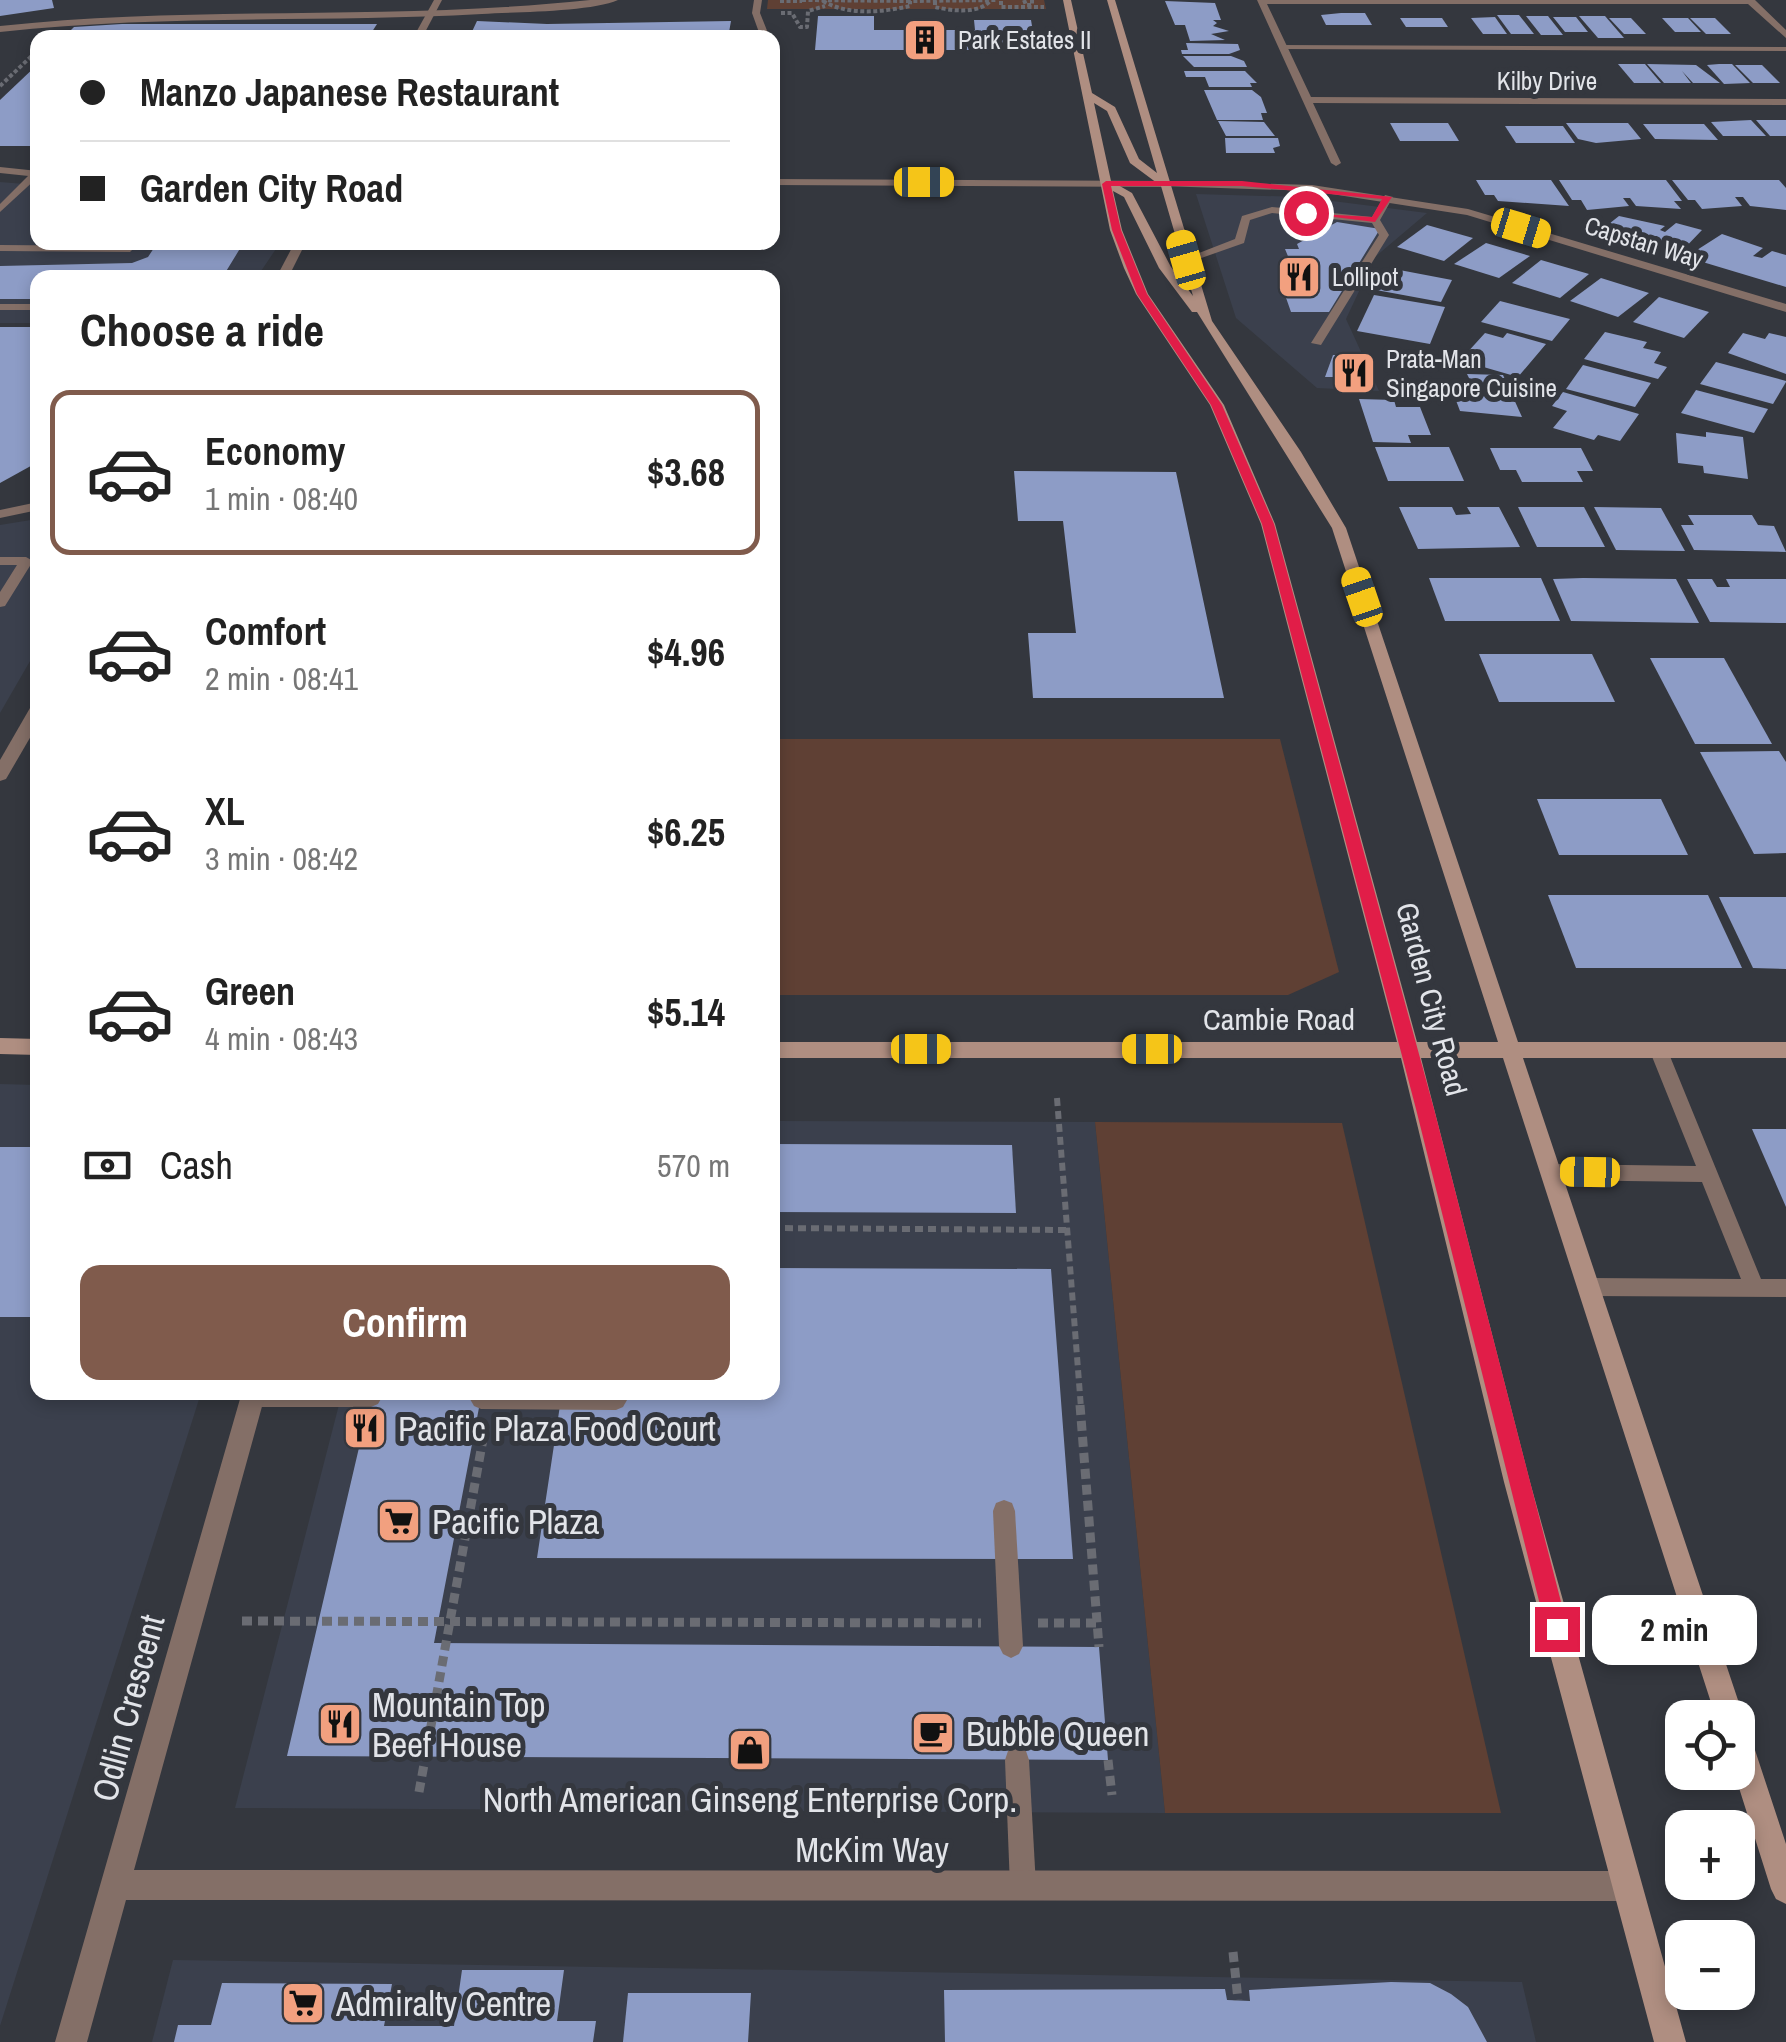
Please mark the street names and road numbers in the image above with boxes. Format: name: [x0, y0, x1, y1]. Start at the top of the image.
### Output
street label: Kilby Drive: [1497, 64, 1597, 98]
street label: Capstan Way: [1581, 208, 1708, 276]
street label: Garden City Road: [1387, 898, 1477, 1100]
street label: Cambie Road: [1203, 999, 1355, 1039]
street label: Odlin Crescent: [81, 1609, 175, 1807]
street label: McKim Way: [795, 1826, 949, 1873]

